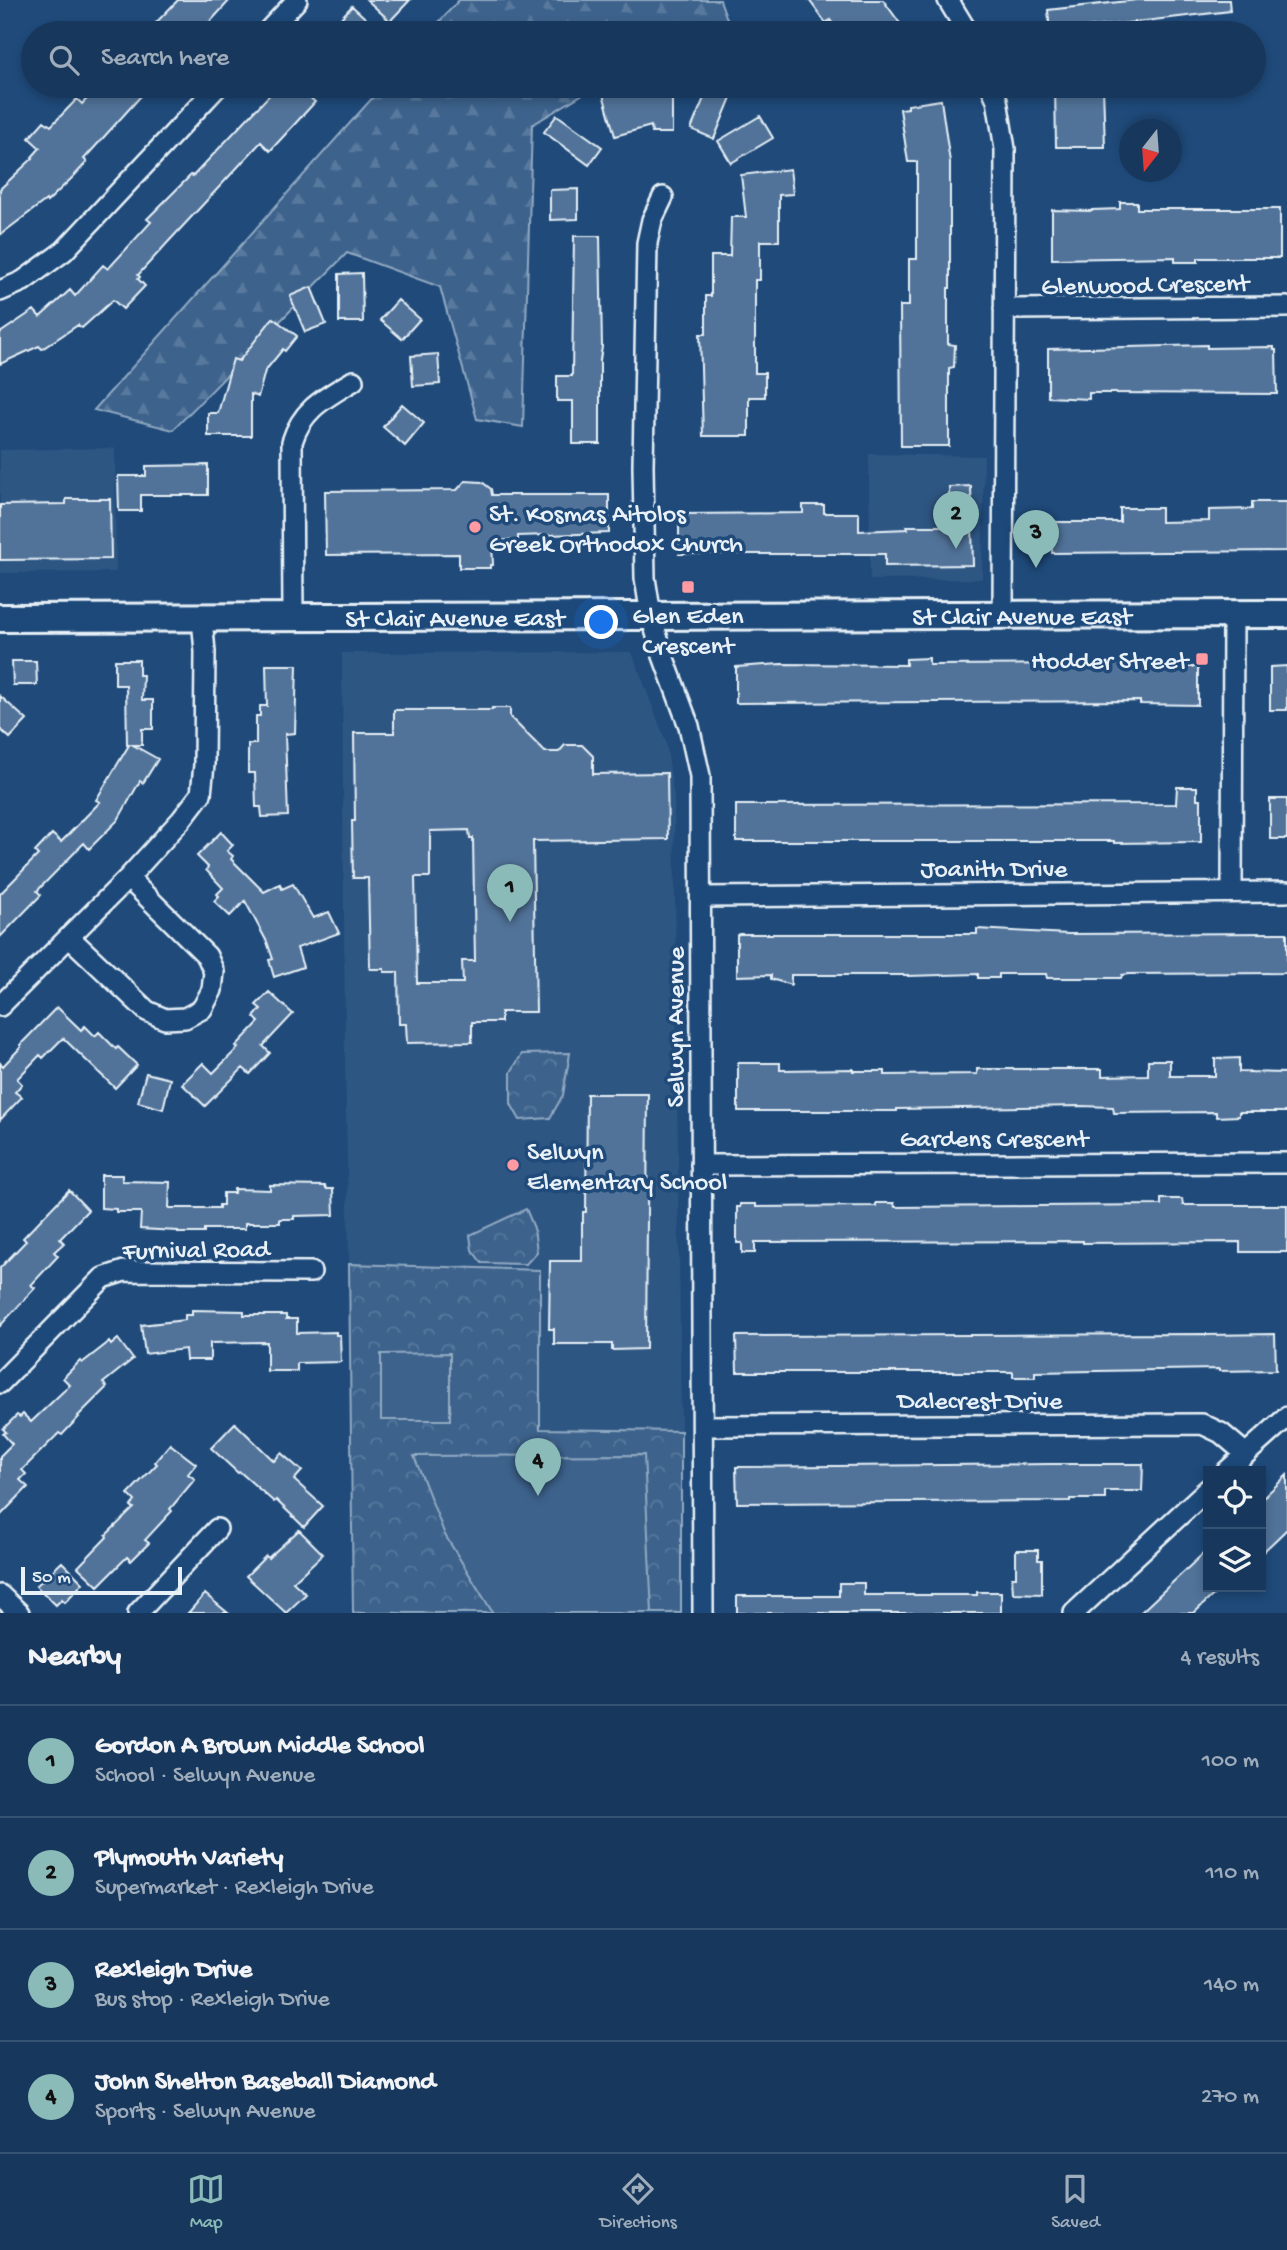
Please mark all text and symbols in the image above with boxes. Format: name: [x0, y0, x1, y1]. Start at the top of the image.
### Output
search box: [21, 21, 1266, 98]
icon: search: [45, 41, 83, 79]
text: Search here: [101, 44, 229, 75]
north arrow: [1119, 119, 1182, 182]
street label: Glenwood Crescent: [1041, 270, 1252, 305]
pin: 2: [933, 491, 979, 549]
place label: St. Kosmas Aitolos Greek Orthodox Church: [489, 501, 743, 562]
pin: 3: [1013, 510, 1059, 568]
marker: St. Kosmas Aitolos Greek Orthodox Church: [467, 519, 483, 535]
marker: Glen Eden Crescent: [680, 579, 696, 595]
place label: Glen Eden Crescent: [632, 603, 744, 664]
street label: St Clair Avenue East: [912, 603, 1134, 635]
street label: St Clair Avenue East: [345, 605, 567, 637]
your location: [584, 605, 618, 639]
place label: Hodder Street: [1031, 648, 1190, 679]
marker: Hodder Street: [1194, 651, 1210, 667]
street label: Joanith Drive: [920, 856, 1068, 887]
pin: 1: [487, 864, 533, 922]
street label: Selwyn Avenue: [663, 946, 694, 1107]
street label: Gardens Crescent: [900, 1126, 1091, 1157]
place label: Selwyn Elementary School: [527, 1139, 727, 1200]
marker: Selwyn Elementary School: [505, 1157, 521, 1173]
street label: Furnival Road: [121, 1236, 272, 1269]
street label: Dalecrest Drive: [895, 1388, 1063, 1419]
pin: 4: [515, 1438, 561, 1496]
map controls: [1203, 1466, 1266, 1592]
button: locate: [1203, 1466, 1266, 1529]
button: layers: [1203, 1529, 1266, 1592]
scale bar: [21, 1564, 182, 1596]
text: 50 m: [32, 1567, 71, 1590]
text: Nearby: [28, 1641, 121, 1676]
text: 4 results: [1180, 1645, 1259, 1672]
text: Gordon A Brown Middle School: [95, 1732, 425, 1763]
text: 1: [46, 1748, 56, 1775]
text: 100 m: [1202, 1748, 1259, 1775]
text: School · Selwyn Avenue: [95, 1763, 315, 1790]
text: Plymouth Variety: [95, 1844, 283, 1875]
text: 2: [45, 1860, 57, 1887]
text: 110 m: [1206, 1860, 1259, 1887]
text: Supermarket · Rexleigh Drive: [95, 1875, 374, 1902]
text: Rexleigh Drive: [95, 1956, 252, 1987]
text: 3: [45, 1972, 57, 1999]
text: 140 m: [1204, 1972, 1259, 1999]
text: Bus stop · Rexleigh Drive: [95, 1987, 330, 2014]
text: John Shelton Baseball Diamond: [95, 2068, 436, 2099]
text: 4: [46, 2084, 56, 2111]
text: 270 m: [1201, 2084, 1259, 2111]
text: Sports · Selwyn Avenue: [95, 2099, 315, 2126]
tab: Map: [187, 2170, 225, 2235]
tab: Directions: [600, 2170, 677, 2235]
tab: Saved: [1051, 2170, 1100, 2235]

